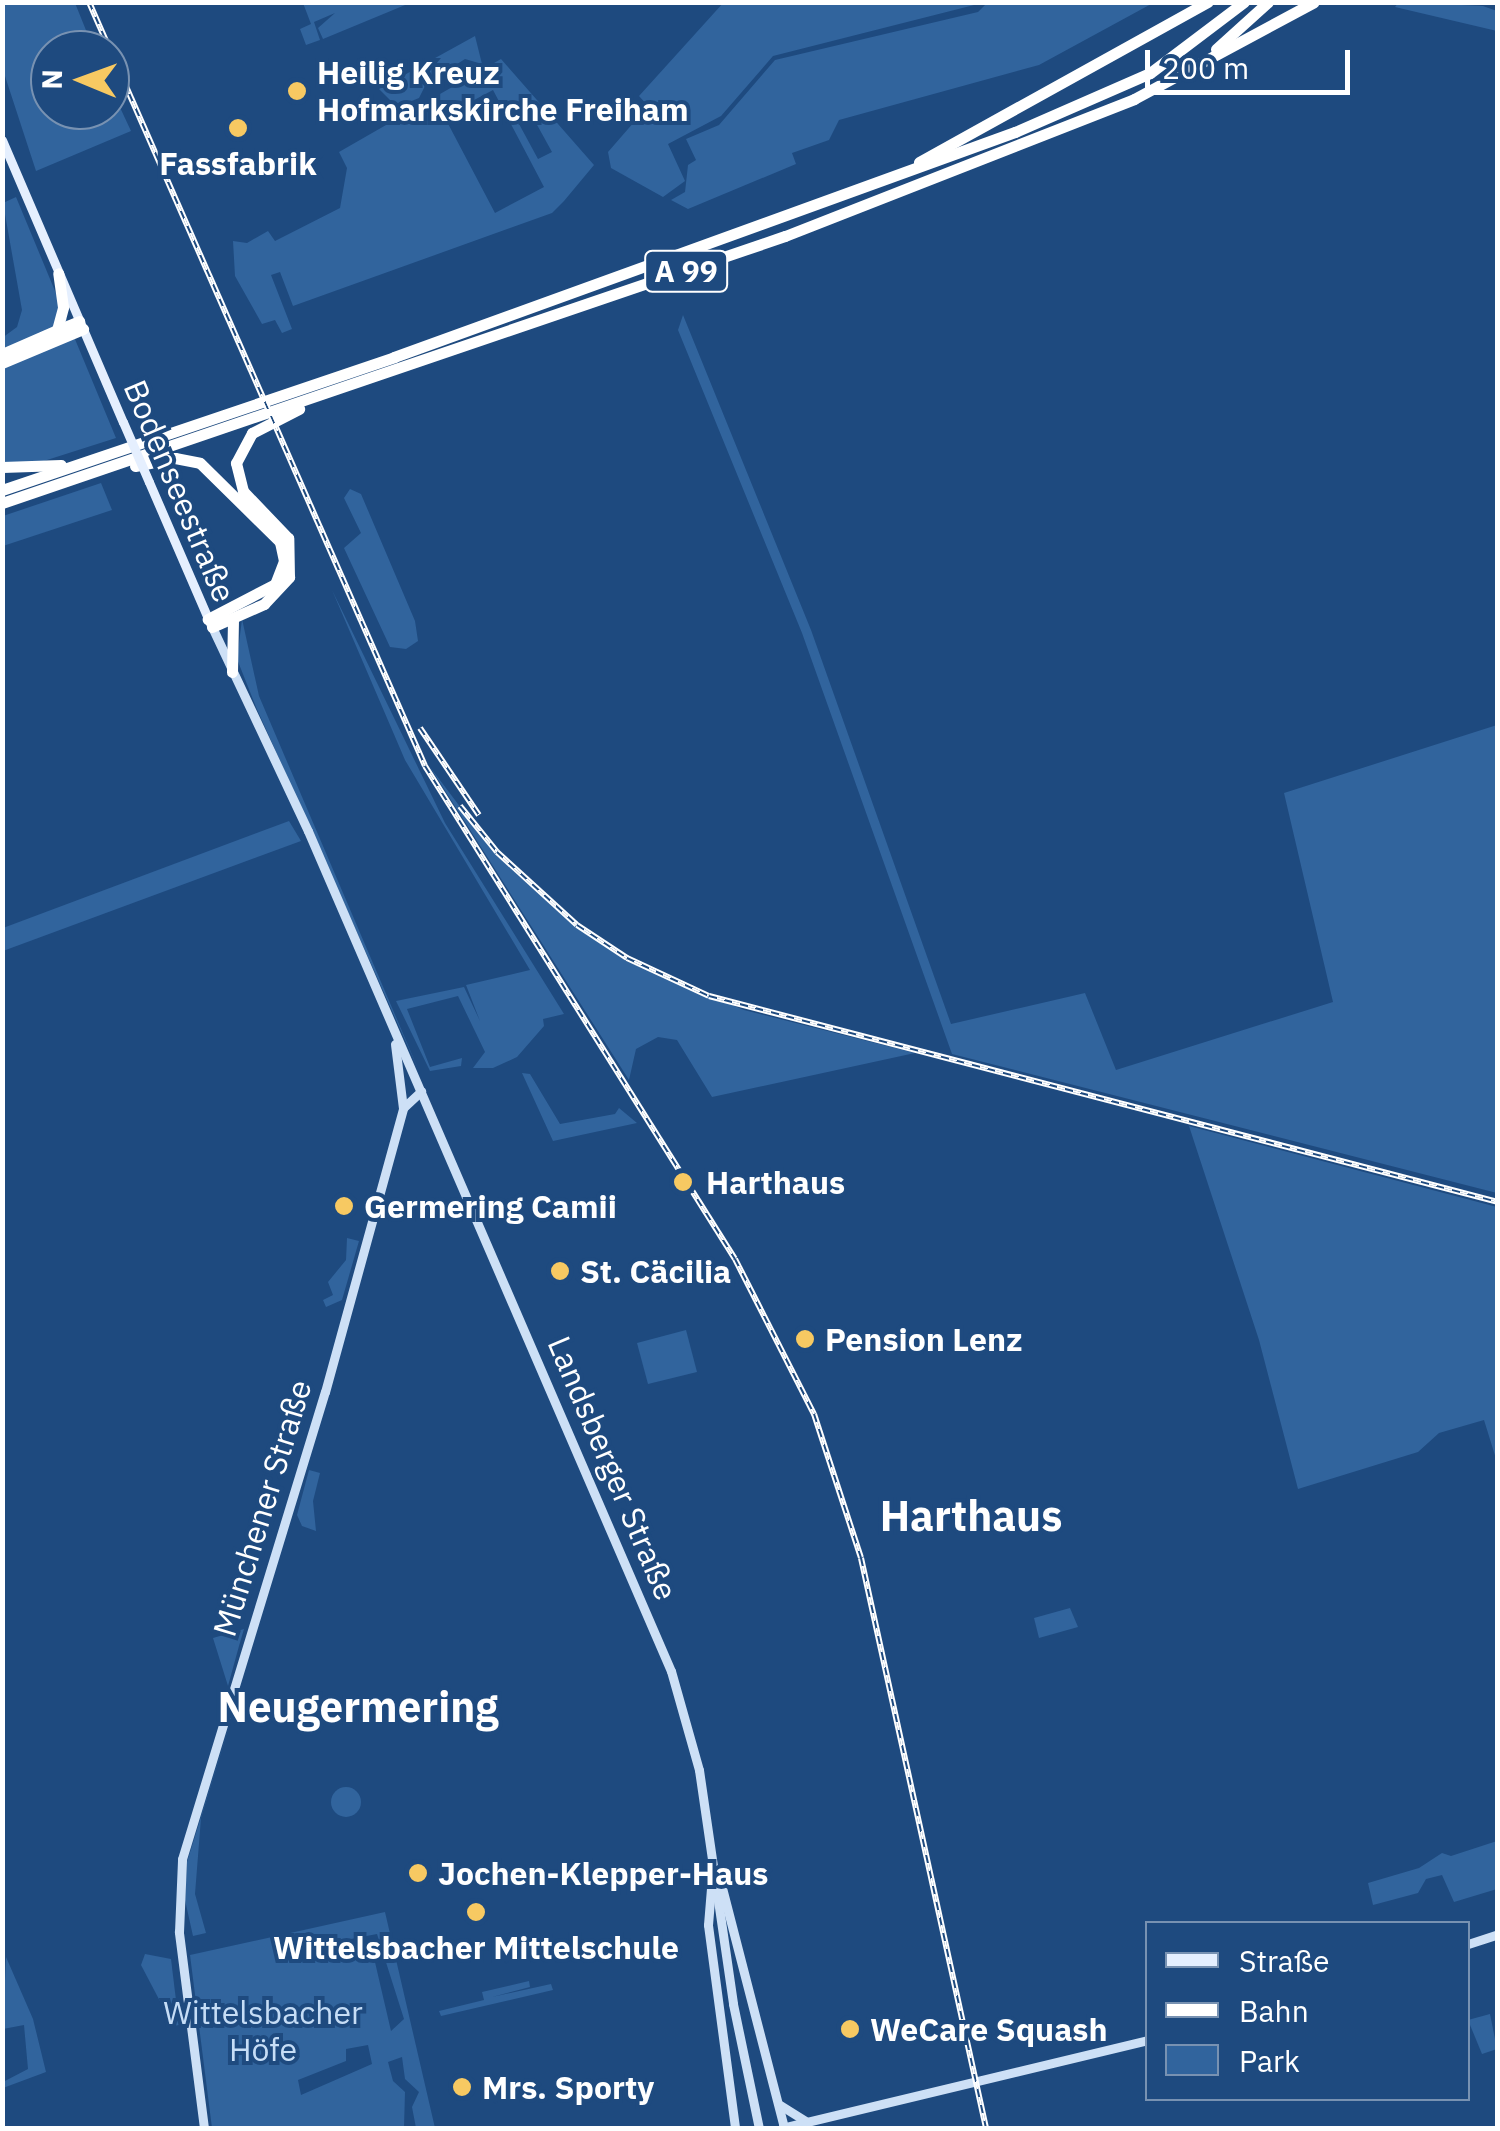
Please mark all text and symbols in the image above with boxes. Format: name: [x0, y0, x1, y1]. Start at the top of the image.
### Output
north arrow: [30, 30, 130, 130]
scale bar: [1150, 30, 1355, 92]
text: 200 m: [1162, 48, 1249, 87]
place label: Heilig Kreuz Hofmarkskirche Freiham: [317, 54, 689, 129]
text: N: [33, 69, 70, 90]
marker: Heilig Kreuz Hofmarkskirche Freiham: [286, 80, 308, 102]
marker: Fassfabrik: [227, 117, 249, 139]
place label: Fassfabrik: [159, 144, 317, 182]
road number: A 99: [644, 246, 728, 296]
street label: Bodenseestraße: [116, 374, 244, 608]
place label: Harthaus: [706, 1163, 845, 1201]
marker: Harthaus: [670, 1169, 696, 1195]
place label: Germering Camii: [364, 1187, 617, 1225]
marker: Germering Camii: [333, 1195, 355, 1217]
place label: St. Cäcilia: [580, 1252, 731, 1290]
marker: St. Cäcilia: [549, 1260, 571, 1282]
place label: Pension Lenz: [825, 1320, 1023, 1358]
marker: Pension Lenz: [794, 1328, 816, 1350]
street label: Landsberger Straße: [540, 1330, 686, 1606]
street label: Münchener Straße: [205, 1375, 319, 1641]
district label: Harthaus: [880, 1491, 1062, 1541]
district label: Neugermering: [218, 1682, 498, 1732]
place label: Jochen-Klepper-Haus: [438, 1854, 768, 1892]
marker: Jochen-Klepper-Haus: [407, 1862, 429, 1884]
marker: Wittelsbacher Mittelschule: [465, 1901, 487, 1923]
legend: [1145, 1921, 1470, 2101]
place label: Wittelsbacher Mittelschule: [273, 1928, 679, 1966]
text: Straße: [1239, 1941, 1330, 1980]
text: Bahn: [1239, 1991, 1309, 2030]
park label: Wittelsbacher Höfe: [163, 1994, 363, 2069]
place label: WeCare Squash: [870, 2010, 1108, 2048]
marker: WeCare Squash: [839, 2018, 861, 2040]
text: Park: [1239, 2041, 1300, 2080]
place label: Mrs. Sporty: [482, 2068, 654, 2106]
marker: Mrs. Sporty: [451, 2076, 473, 2098]

